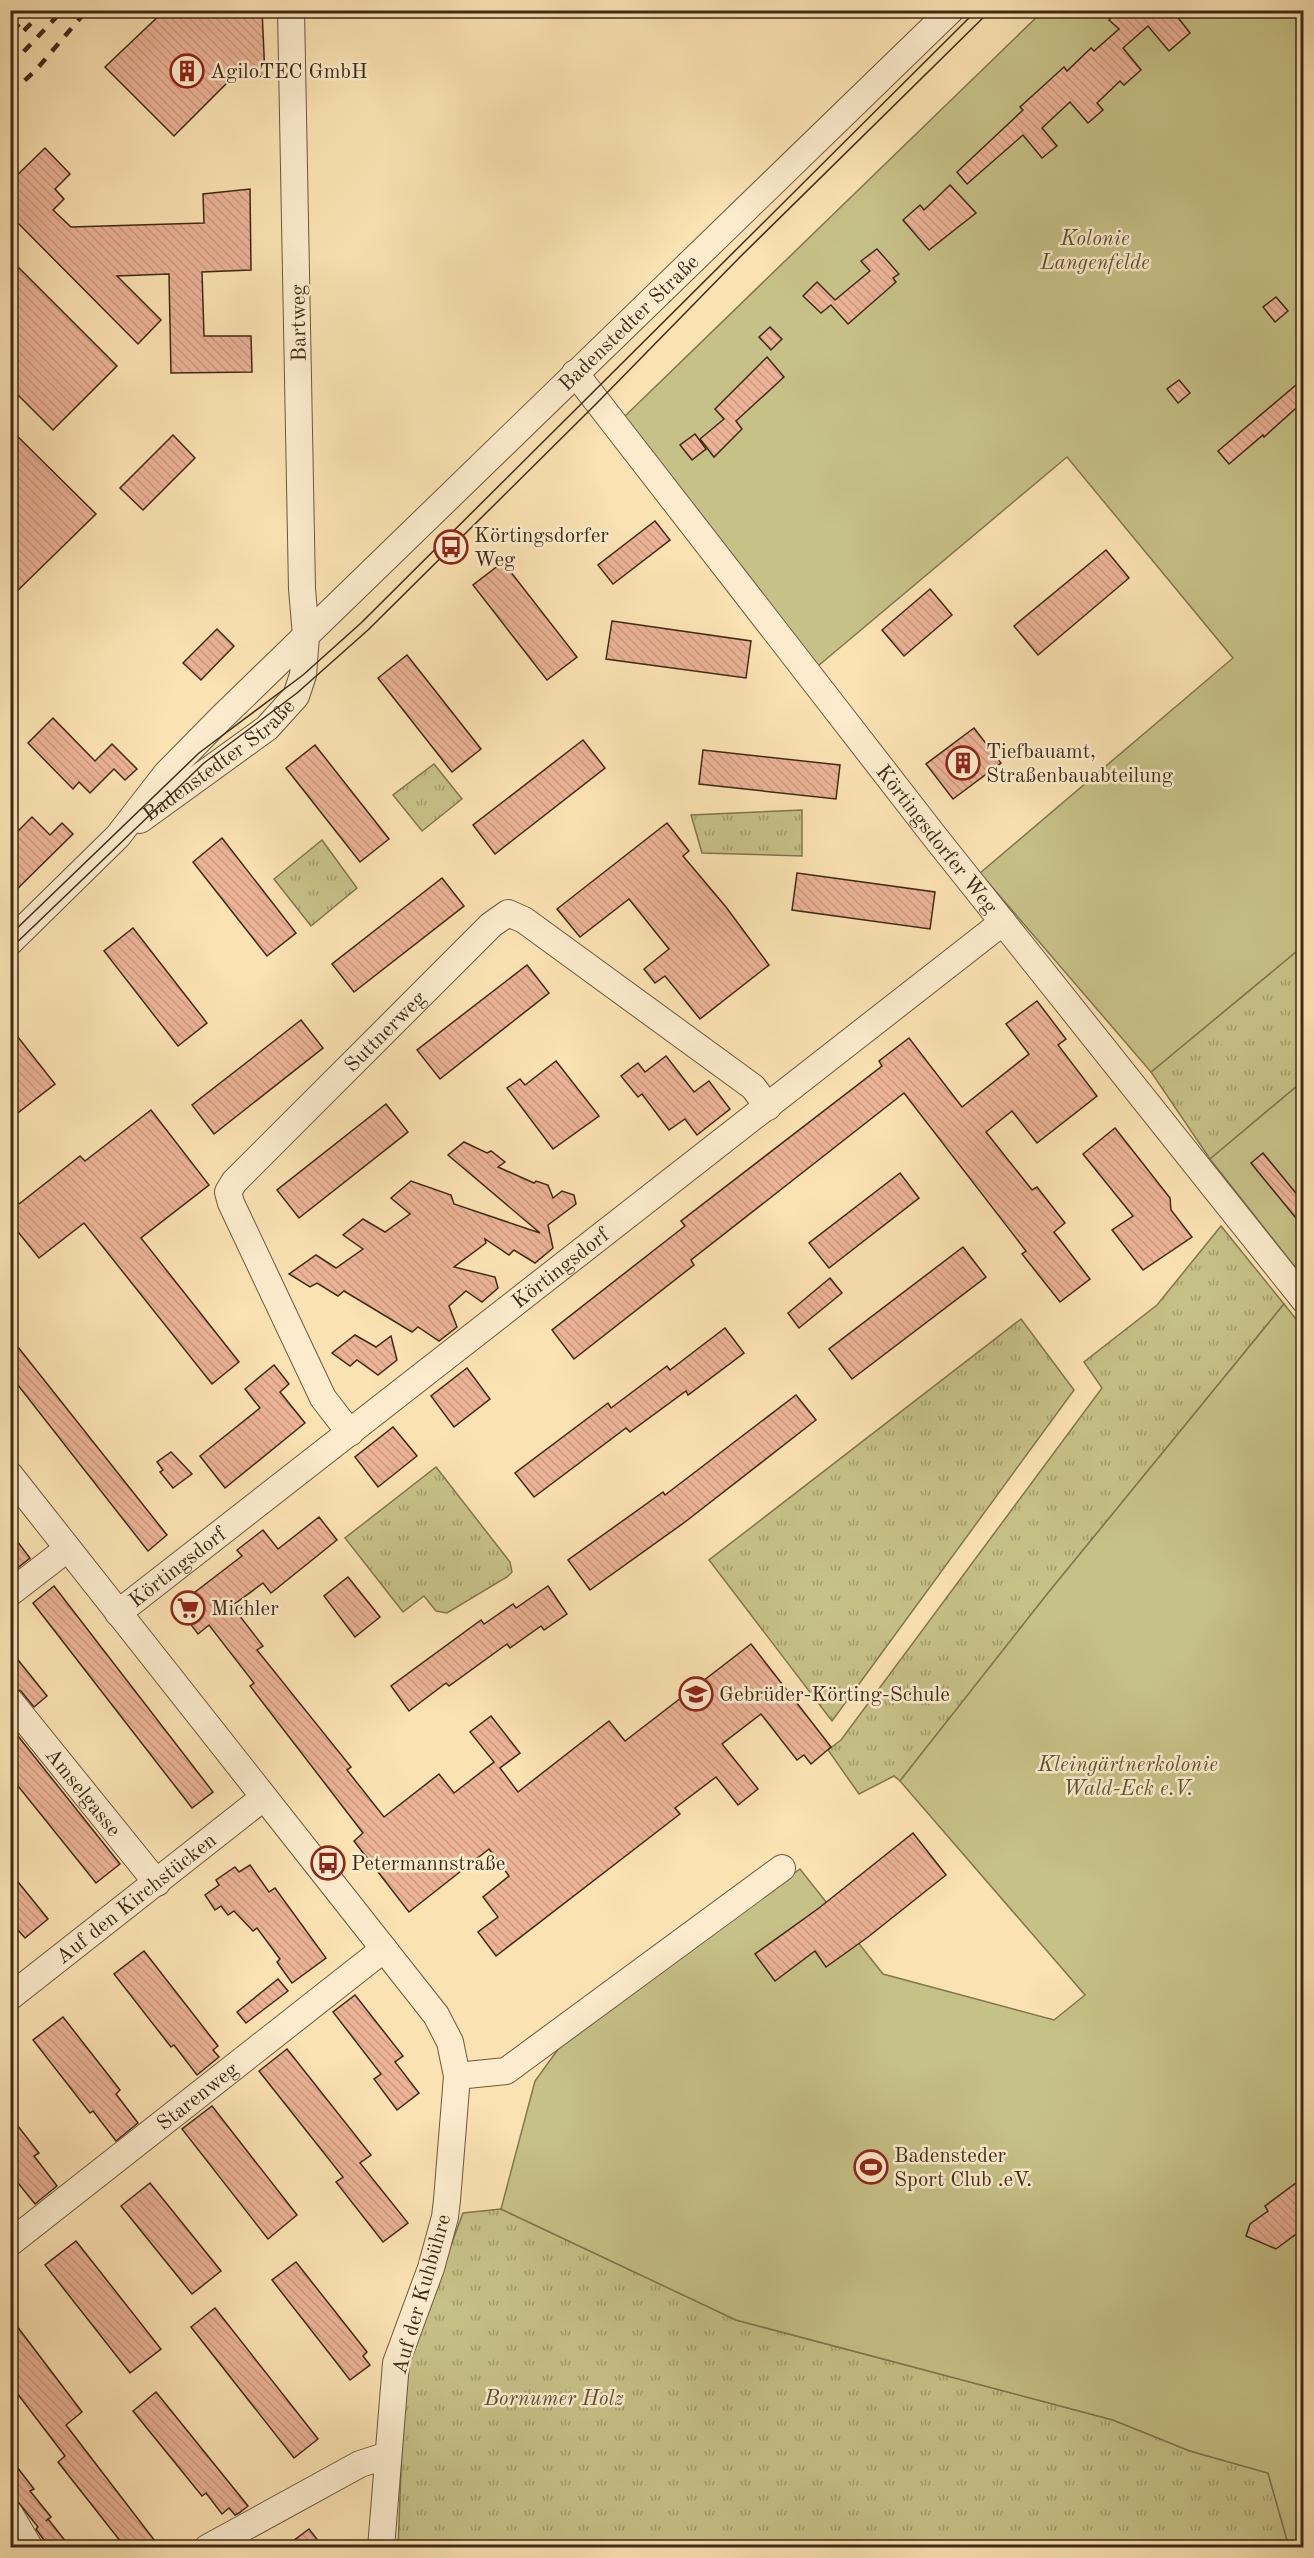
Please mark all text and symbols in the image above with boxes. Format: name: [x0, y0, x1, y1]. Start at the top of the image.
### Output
building icon: AgiloTEC GmbH: [169, 53, 205, 89]
place label: AgiloTEC GmbH: [210, 62, 368, 83]
park label: Kolonie Langenfelde: [1039, 229, 1150, 274]
street label: Badenstedter Straße: [556, 252, 704, 396]
street label: Bartweg: [288, 284, 311, 362]
place label: Körtingsdorfer Weg: [474, 526, 609, 571]
bus stop icon: Körtingsdorfer Weg: [433, 529, 469, 565]
street label: Badenstedter Straße: [140, 696, 299, 826]
place label: Tiefbauamt, Straßenbauabteilung: [986, 742, 1174, 787]
building icon: Tiefbauamt, Straßenbauabteilung: [945, 745, 981, 781]
street label: Körtingsdorfer Weg: [871, 762, 1001, 918]
street label: Suttnerweg: [341, 987, 431, 1077]
street label: Körtingsdorf: [509, 1224, 614, 1313]
street label: Körtingsdorf: [126, 1523, 231, 1612]
supermarket icon: Michler: [170, 1590, 206, 1626]
place label: Michler: [211, 1599, 279, 1620]
school or university icon: Gebrüder-Körting-Schule: [678, 1676, 714, 1712]
place label: Gebrüder-Körting-Schule: [719, 1685, 950, 1706]
street label: Amselgasse: [41, 1745, 124, 1841]
park label: Kleingärtnerkolonie Wald-Eck e.V.: [1037, 1755, 1218, 1800]
street label: Auf den Kirchstücken: [53, 1830, 221, 1969]
bus stop icon: Petermannstraße: [310, 1845, 346, 1881]
place label: Petermannstraße: [351, 1854, 505, 1875]
street label: Starenweg: [154, 2059, 243, 2135]
place label: Badensteder Sport Club .eV.: [894, 2146, 1032, 2191]
sports icon: Badensteder Sport Club .eV.: [853, 2149, 889, 2185]
street label: Auf der Kuhbühre: [390, 2212, 455, 2377]
park label: Bornumer Holz: [483, 2389, 624, 2410]

